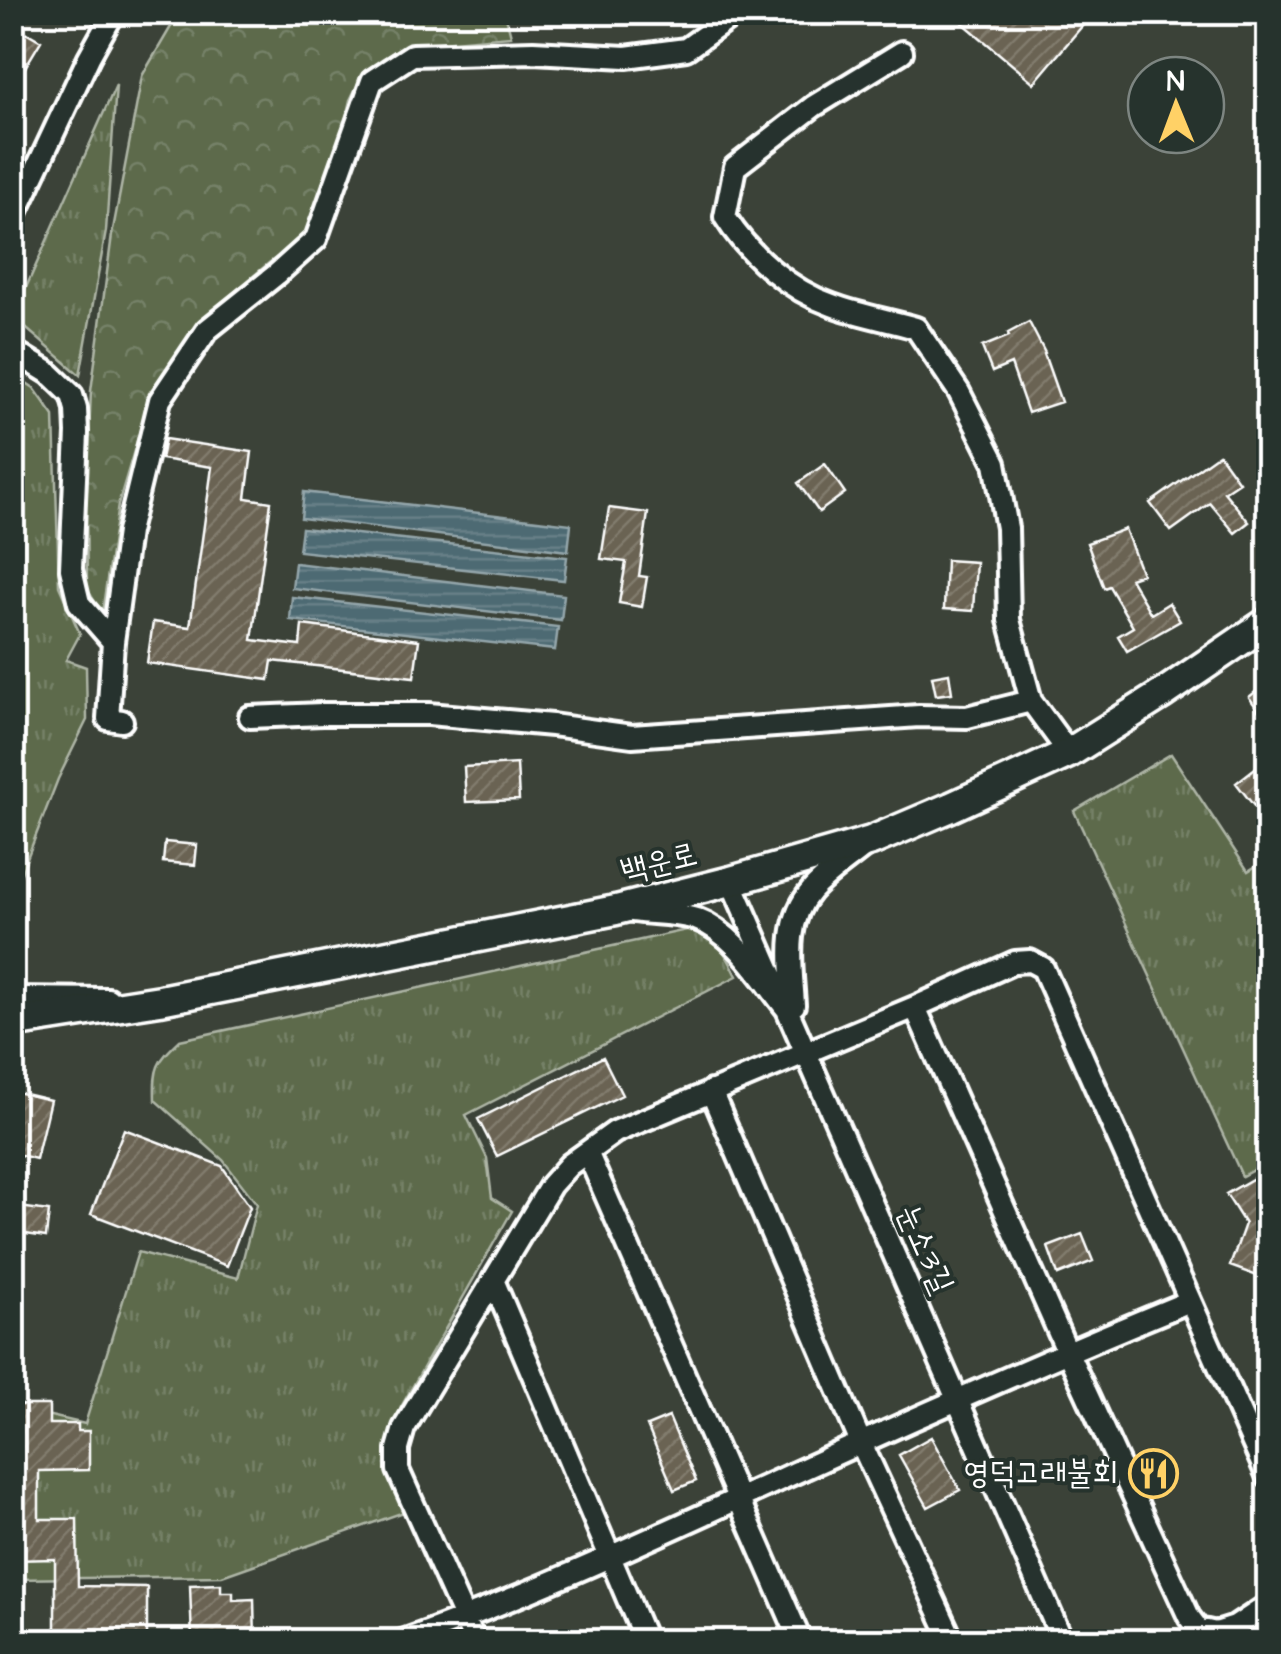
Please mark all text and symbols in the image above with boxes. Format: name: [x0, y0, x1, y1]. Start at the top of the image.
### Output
north arrow: [1126, 55, 1226, 155]
text: N: [1166, 62, 1185, 101]
street label: 백운로: [616, 832, 702, 894]
street label: 눈소3길: [885, 1197, 965, 1301]
restaurant icon: 영덕고래불회: [1127, 1447, 1179, 1499]
place label: 영덕고래불회: [964, 1451, 1118, 1496]

